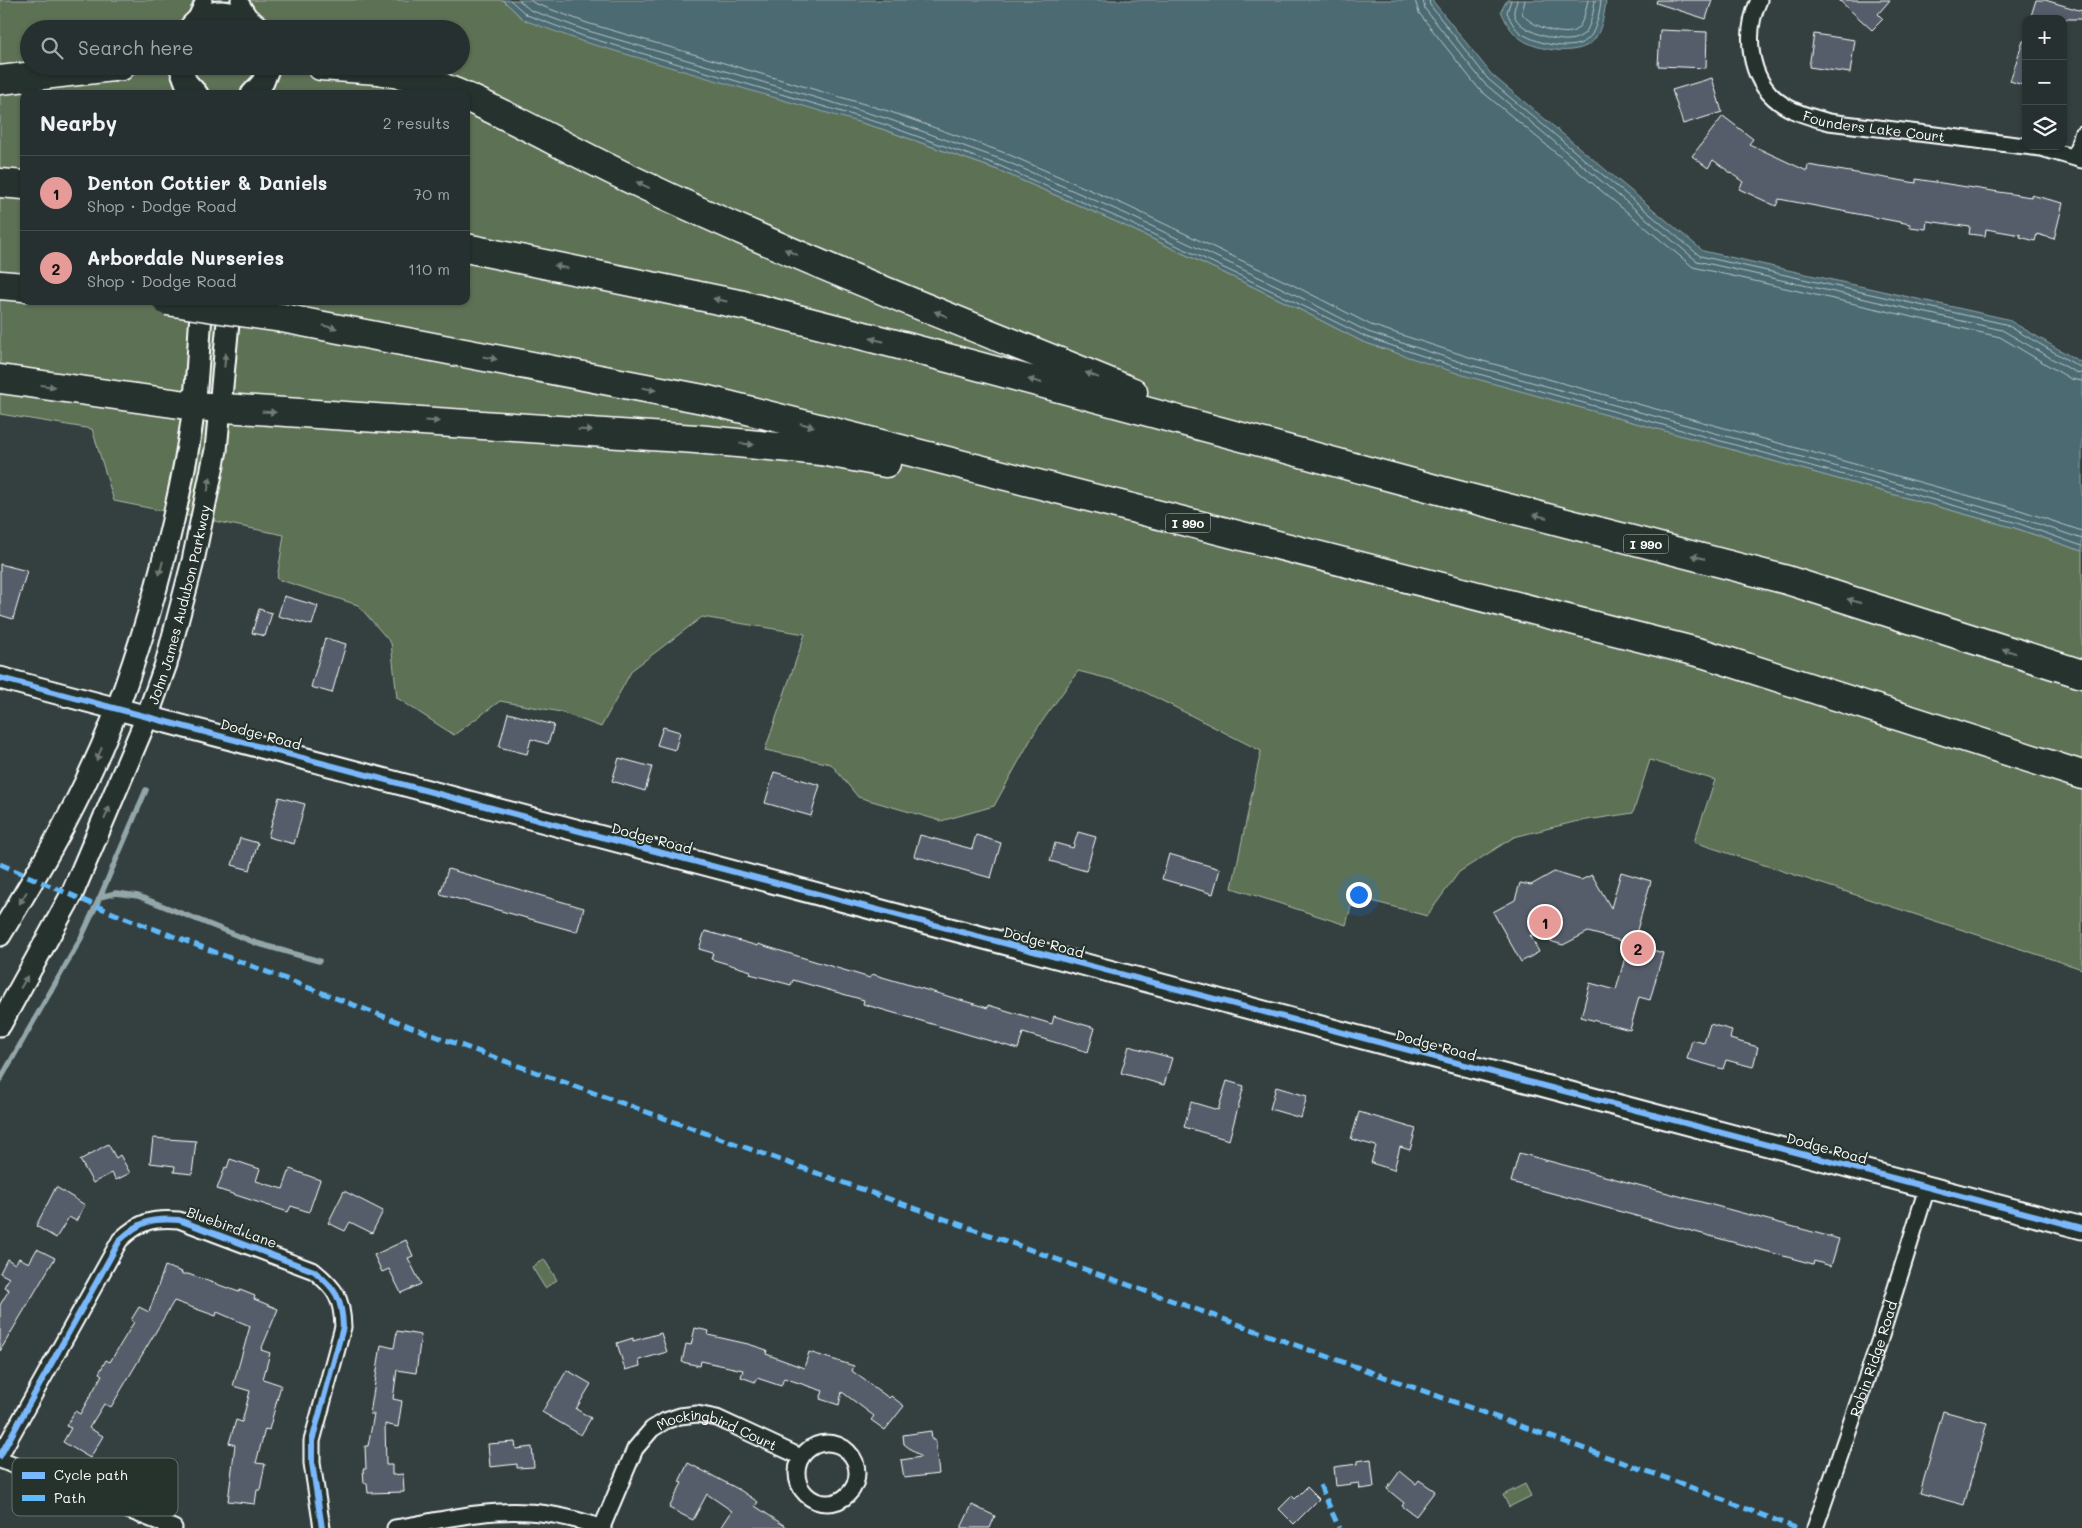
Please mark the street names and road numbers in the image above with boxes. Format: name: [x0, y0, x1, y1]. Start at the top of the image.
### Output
street label: Founders Lake Court: [1801, 105, 1946, 146]
street label: John James Audubon Parkway: [143, 503, 214, 707]
road number: I 990: [1166, 514, 1210, 532]
road number: I 990: [1624, 534, 1668, 554]
street label: Dodge Road: [218, 714, 304, 754]
street label: Dodge Road: [609, 818, 695, 858]
street label: Dodge Road: [1001, 922, 1087, 962]
street label: Dodge Road: [1393, 1025, 1479, 1065]
street label: Dodge Road: [1784, 1128, 1870, 1168]
street label: Bluebird Lane: [184, 1202, 280, 1252]
street label: Robin Ridge Road: [1845, 1298, 1901, 1419]
street label: Mockingbird Court: [652, 1404, 780, 1454]

